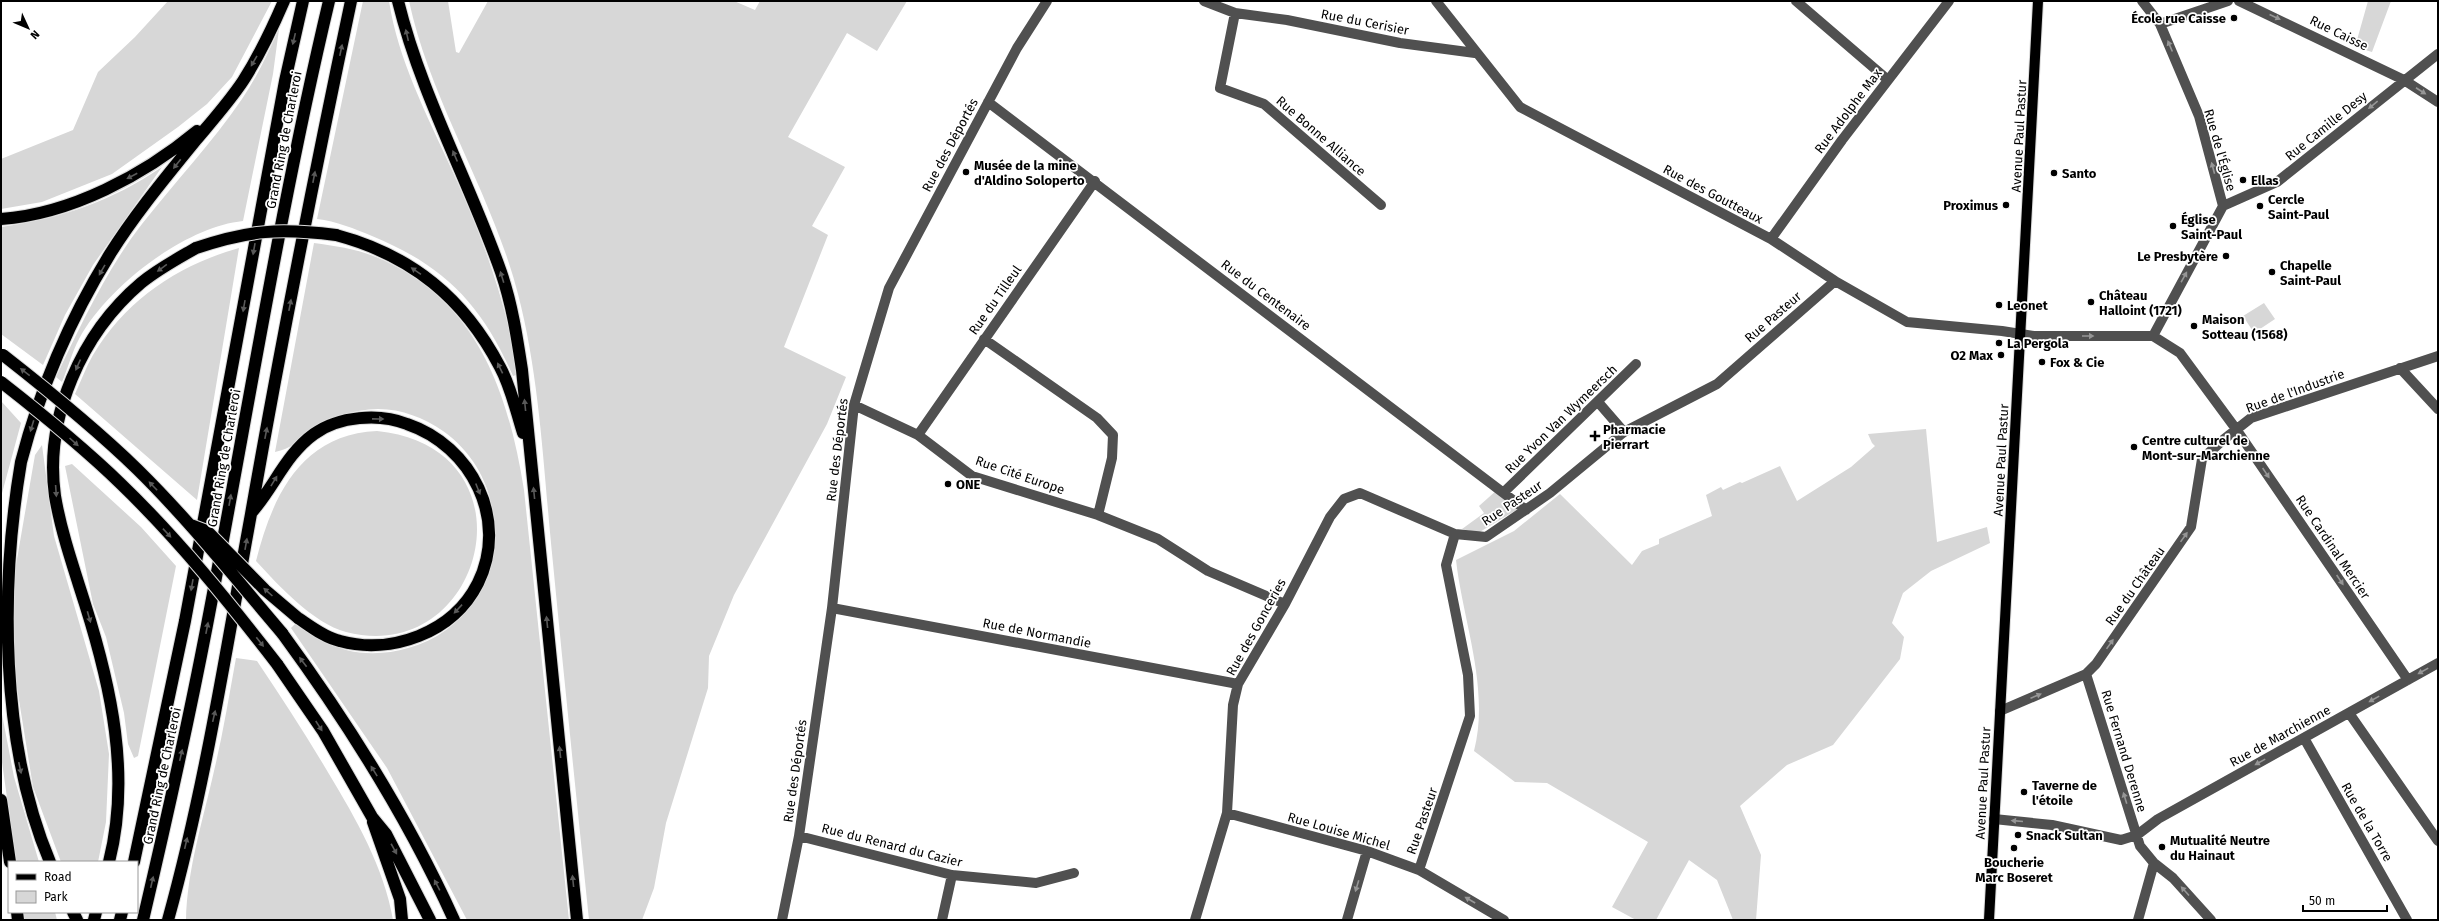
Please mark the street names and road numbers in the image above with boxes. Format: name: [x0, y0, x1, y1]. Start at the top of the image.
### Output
street label: Rue du Cerisier: [1320, 6, 1410, 38]
street label: Rue Caisse: [2307, 12, 2371, 54]
street label: Rue Adolphe Max: [1811, 65, 1885, 156]
street label: Grand Ring de Charleroi: [263, 70, 305, 210]
street label: Avenue Paul Pastur: [2009, 79, 2029, 193]
street label: Rue Camille Desy: [2282, 88, 2370, 164]
street label: Rue Bonne Alliance: [1273, 93, 1369, 179]
street label: Rue des Déportés: [919, 96, 981, 194]
street label: Rue de l'Église: [2201, 107, 2239, 193]
street label: Rue des Goutteaux: [1661, 161, 1766, 227]
street label: Rue du Centenaire: [1218, 256, 1314, 334]
street label: Rue du Tilleul: [966, 262, 1025, 338]
street label: Rue Pasteur: [1742, 288, 1804, 346]
street label: Rue Yvon Van Wymeersch: [1502, 362, 1620, 476]
street label: Rue de l'Industrie: [2244, 366, 2346, 416]
street label: Grand Ring de Charleroi: [204, 388, 244, 528]
street label: Rue des Déportés: [823, 398, 851, 502]
street label: Avenue Paul Pastur: [1991, 403, 2011, 517]
street label: Rue Cité Europe: [973, 453, 1067, 497]
street label: Rue Pasteur: [1479, 477, 1545, 529]
street label: Rue Cardinal Mercier: [2293, 492, 2373, 602]
street label: Rue du Château: [2102, 544, 2168, 628]
street label: Rue des Gonceries: [1223, 576, 1289, 678]
street label: Rue de Normandie: [982, 615, 1092, 651]
street label: Rue Fernand Derenne: [2098, 688, 2150, 814]
street label: Rue de Marchienne: [2227, 702, 2333, 770]
street label: Grand Ring de Charleroi: [140, 706, 184, 846]
street label: Rue des Déportés: [780, 719, 810, 823]
street label: Avenue Paul Pastur: [1973, 726, 1993, 840]
street label: Rue de la Torre: [2338, 780, 2396, 864]
street label: Rue Pasteur: [1404, 785, 1440, 857]
street label: Rue Louise Michel: [1286, 809, 1392, 853]
street label: Rue du Renard du Cazier: [820, 820, 964, 870]

